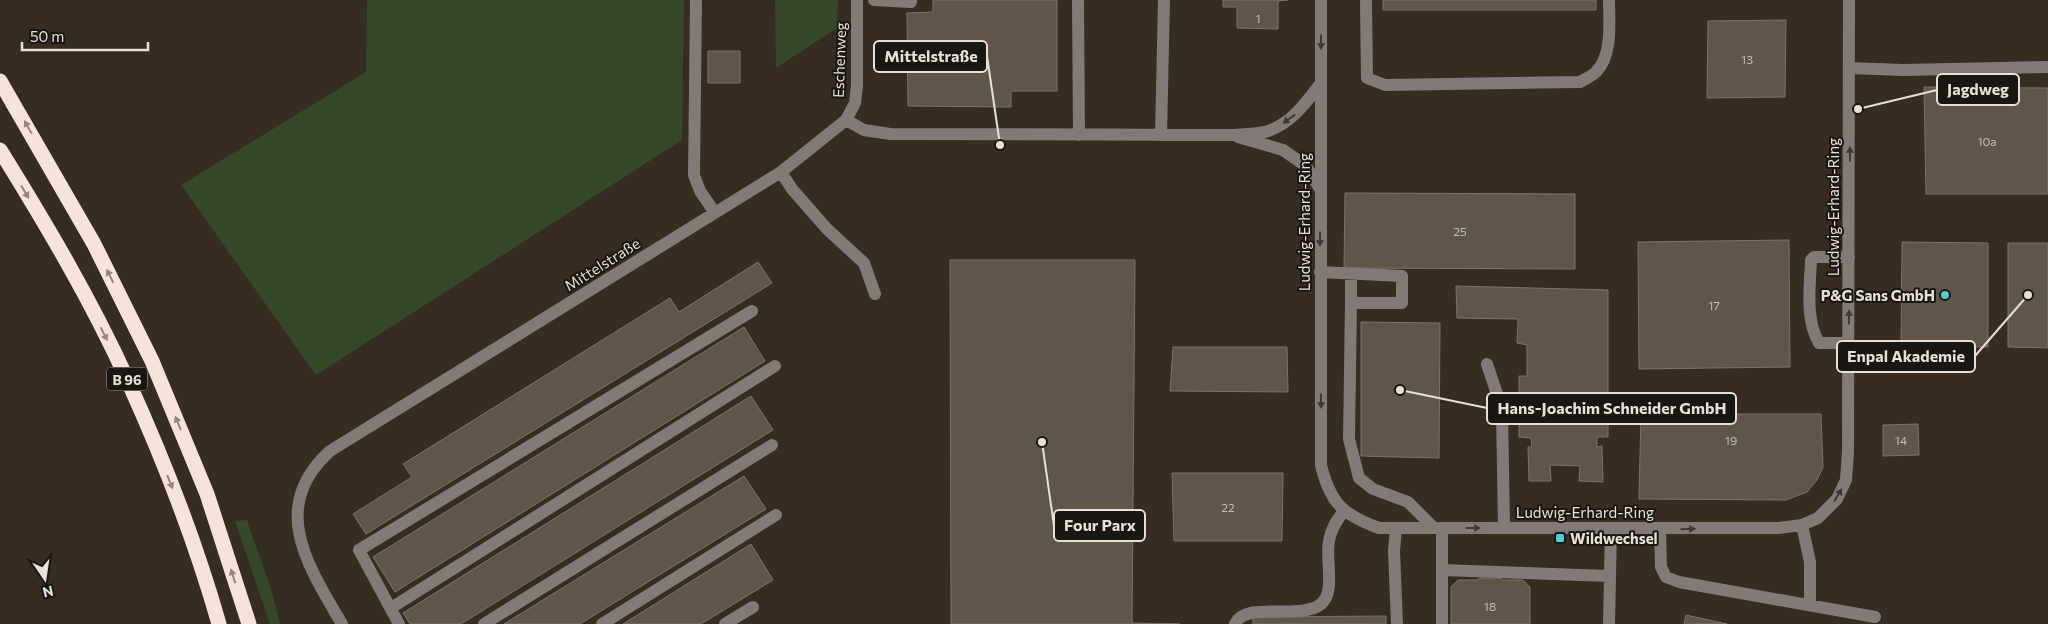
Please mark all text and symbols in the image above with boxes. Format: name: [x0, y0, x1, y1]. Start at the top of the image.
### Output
house number: 1: [1255, 11, 1261, 25]
scale bar: [22, 20, 149, 52]
street label: Eschenweg: [829, 22, 849, 98]
text: 50 m: [30, 27, 64, 45]
one-way arrow: [1317, 34, 1325, 50]
callout: Mittelstraße: [874, 41, 987, 72]
text: Mittelstraße: [884, 46, 978, 65]
house number: 13: [1741, 52, 1753, 66]
callout: Jagdweg: [1937, 74, 2019, 105]
text: Jagdweg: [1947, 79, 2009, 98]
one-way arrow: [1282, 114, 1296, 124]
one-way arrow: [23, 120, 32, 134]
house number: 10a: [1977, 134, 1997, 148]
street label: Ludwig-Erhard-Ring: [1824, 138, 1842, 276]
one-way arrow: [1846, 146, 1854, 162]
street label: Ludwig-Erhard-Ring: [1295, 153, 1313, 291]
one-way arrow: [21, 185, 30, 198]
house number: 25: [1453, 224, 1467, 238]
one-way arrow: [1316, 231, 1324, 247]
street label: Mittelstraße: [561, 234, 643, 294]
one-way arrow: [106, 269, 114, 283]
place label: P&G Sans GmbH: [1821, 286, 1935, 304]
marker: P&G Sans GmbH: [1939, 289, 1951, 301]
house number: 17: [1708, 298, 1720, 312]
one-way arrow: [1845, 308, 1853, 324]
one-way arrow: [100, 327, 108, 341]
callout: Enpal Akademie: [1837, 341, 1975, 372]
text: Enpal Akademie: [1847, 346, 1965, 365]
road number: B 96: [107, 368, 147, 390]
one-way arrow: [1317, 393, 1325, 409]
callout: Hans-Joachim Schneider GmbH: [1487, 393, 1736, 424]
text: Hans-Joachim Schneider GmbH: [1498, 398, 1726, 417]
one-way arrow: [174, 416, 181, 431]
house number: 19: [1725, 433, 1737, 447]
house number: 14: [1895, 433, 1907, 447]
one-way arrow: [166, 475, 174, 490]
one-way arrow: [1834, 487, 1842, 502]
house number: 22: [1221, 500, 1235, 514]
street label: Ludwig-Erhard-Ring: [1516, 503, 1654, 521]
callout: Four Parx: [1054, 510, 1145, 541]
text: Four Parx: [1064, 515, 1136, 534]
one-way arrow: [1466, 524, 1482, 532]
one-way arrow: [1681, 524, 1697, 532]
place label: Wildwechsel: [1570, 529, 1658, 547]
marker: Wildwechsel: [1554, 532, 1566, 544]
north arrow: [20, 554, 70, 604]
one-way arrow: [229, 568, 237, 583]
text: N: [41, 583, 55, 602]
house number: 18: [1484, 599, 1496, 613]

